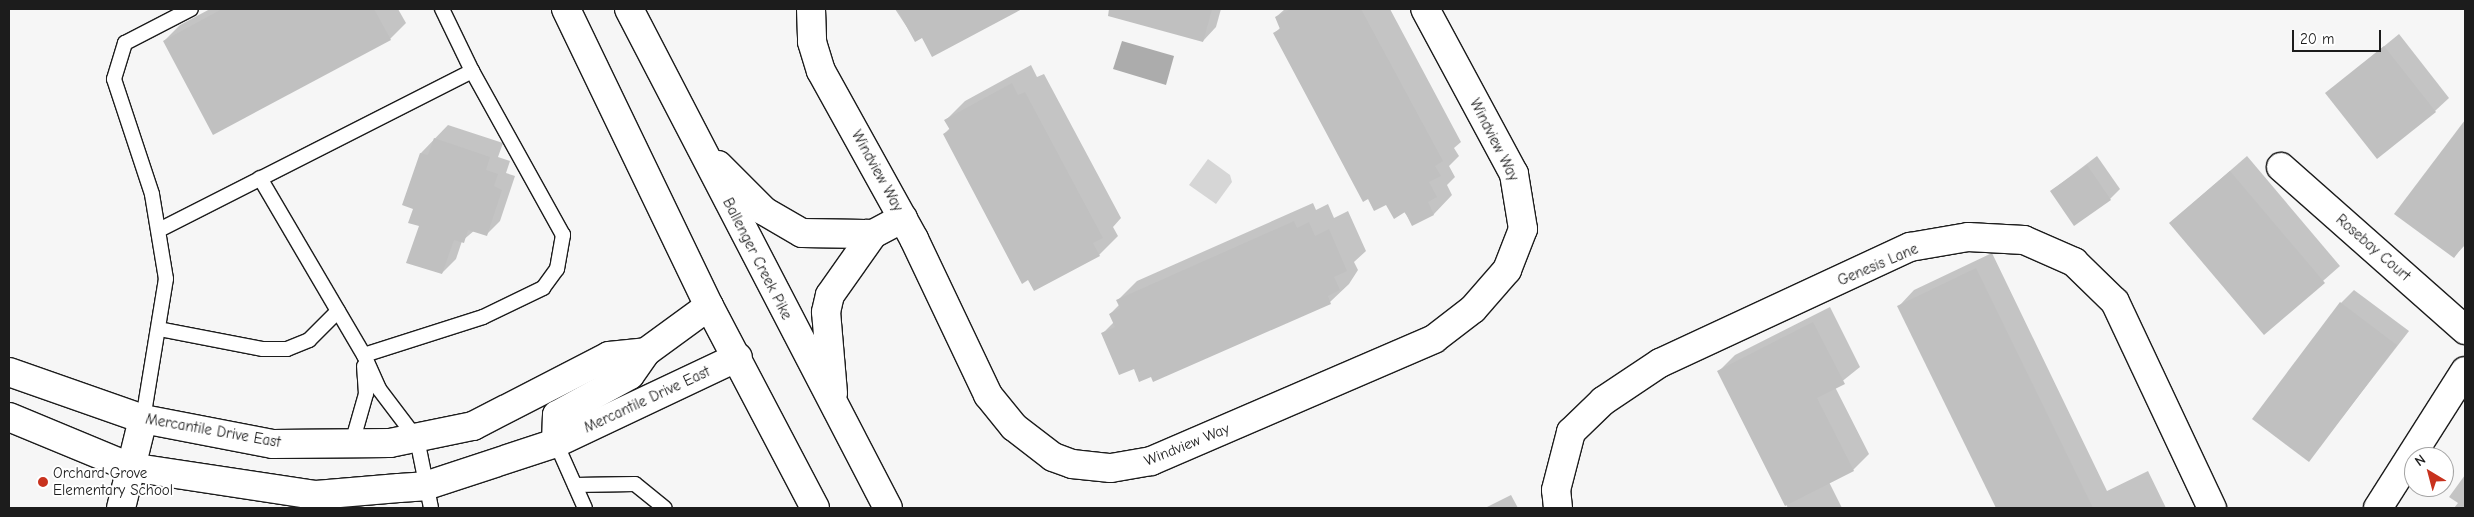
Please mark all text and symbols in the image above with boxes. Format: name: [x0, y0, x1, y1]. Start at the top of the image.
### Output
scale bar: [2294, 20, 2383, 52]
text: 20 m: [2300, 30, 2334, 48]
street label: Windview Way: [1465, 96, 1523, 184]
street label: Windview Way: [847, 127, 907, 215]
street label: Ballenger Creek Pike: [718, 195, 796, 323]
street label: Rosebay Court: [2332, 211, 2414, 285]
street label: Genesis Lane: [1835, 240, 1921, 290]
street label: Mercantile Drive East: [581, 363, 713, 437]
street label: Mercantile Drive East: [144, 410, 282, 452]
street label: Windview Way: [1142, 420, 1232, 470]
north arrow: [2404, 447, 2454, 497]
text: N: [2412, 451, 2429, 470]
place label: Orchard Grove Elementary School: [53, 464, 173, 499]
marker: Orchard Grove Elementary School: [37, 476, 49, 488]

